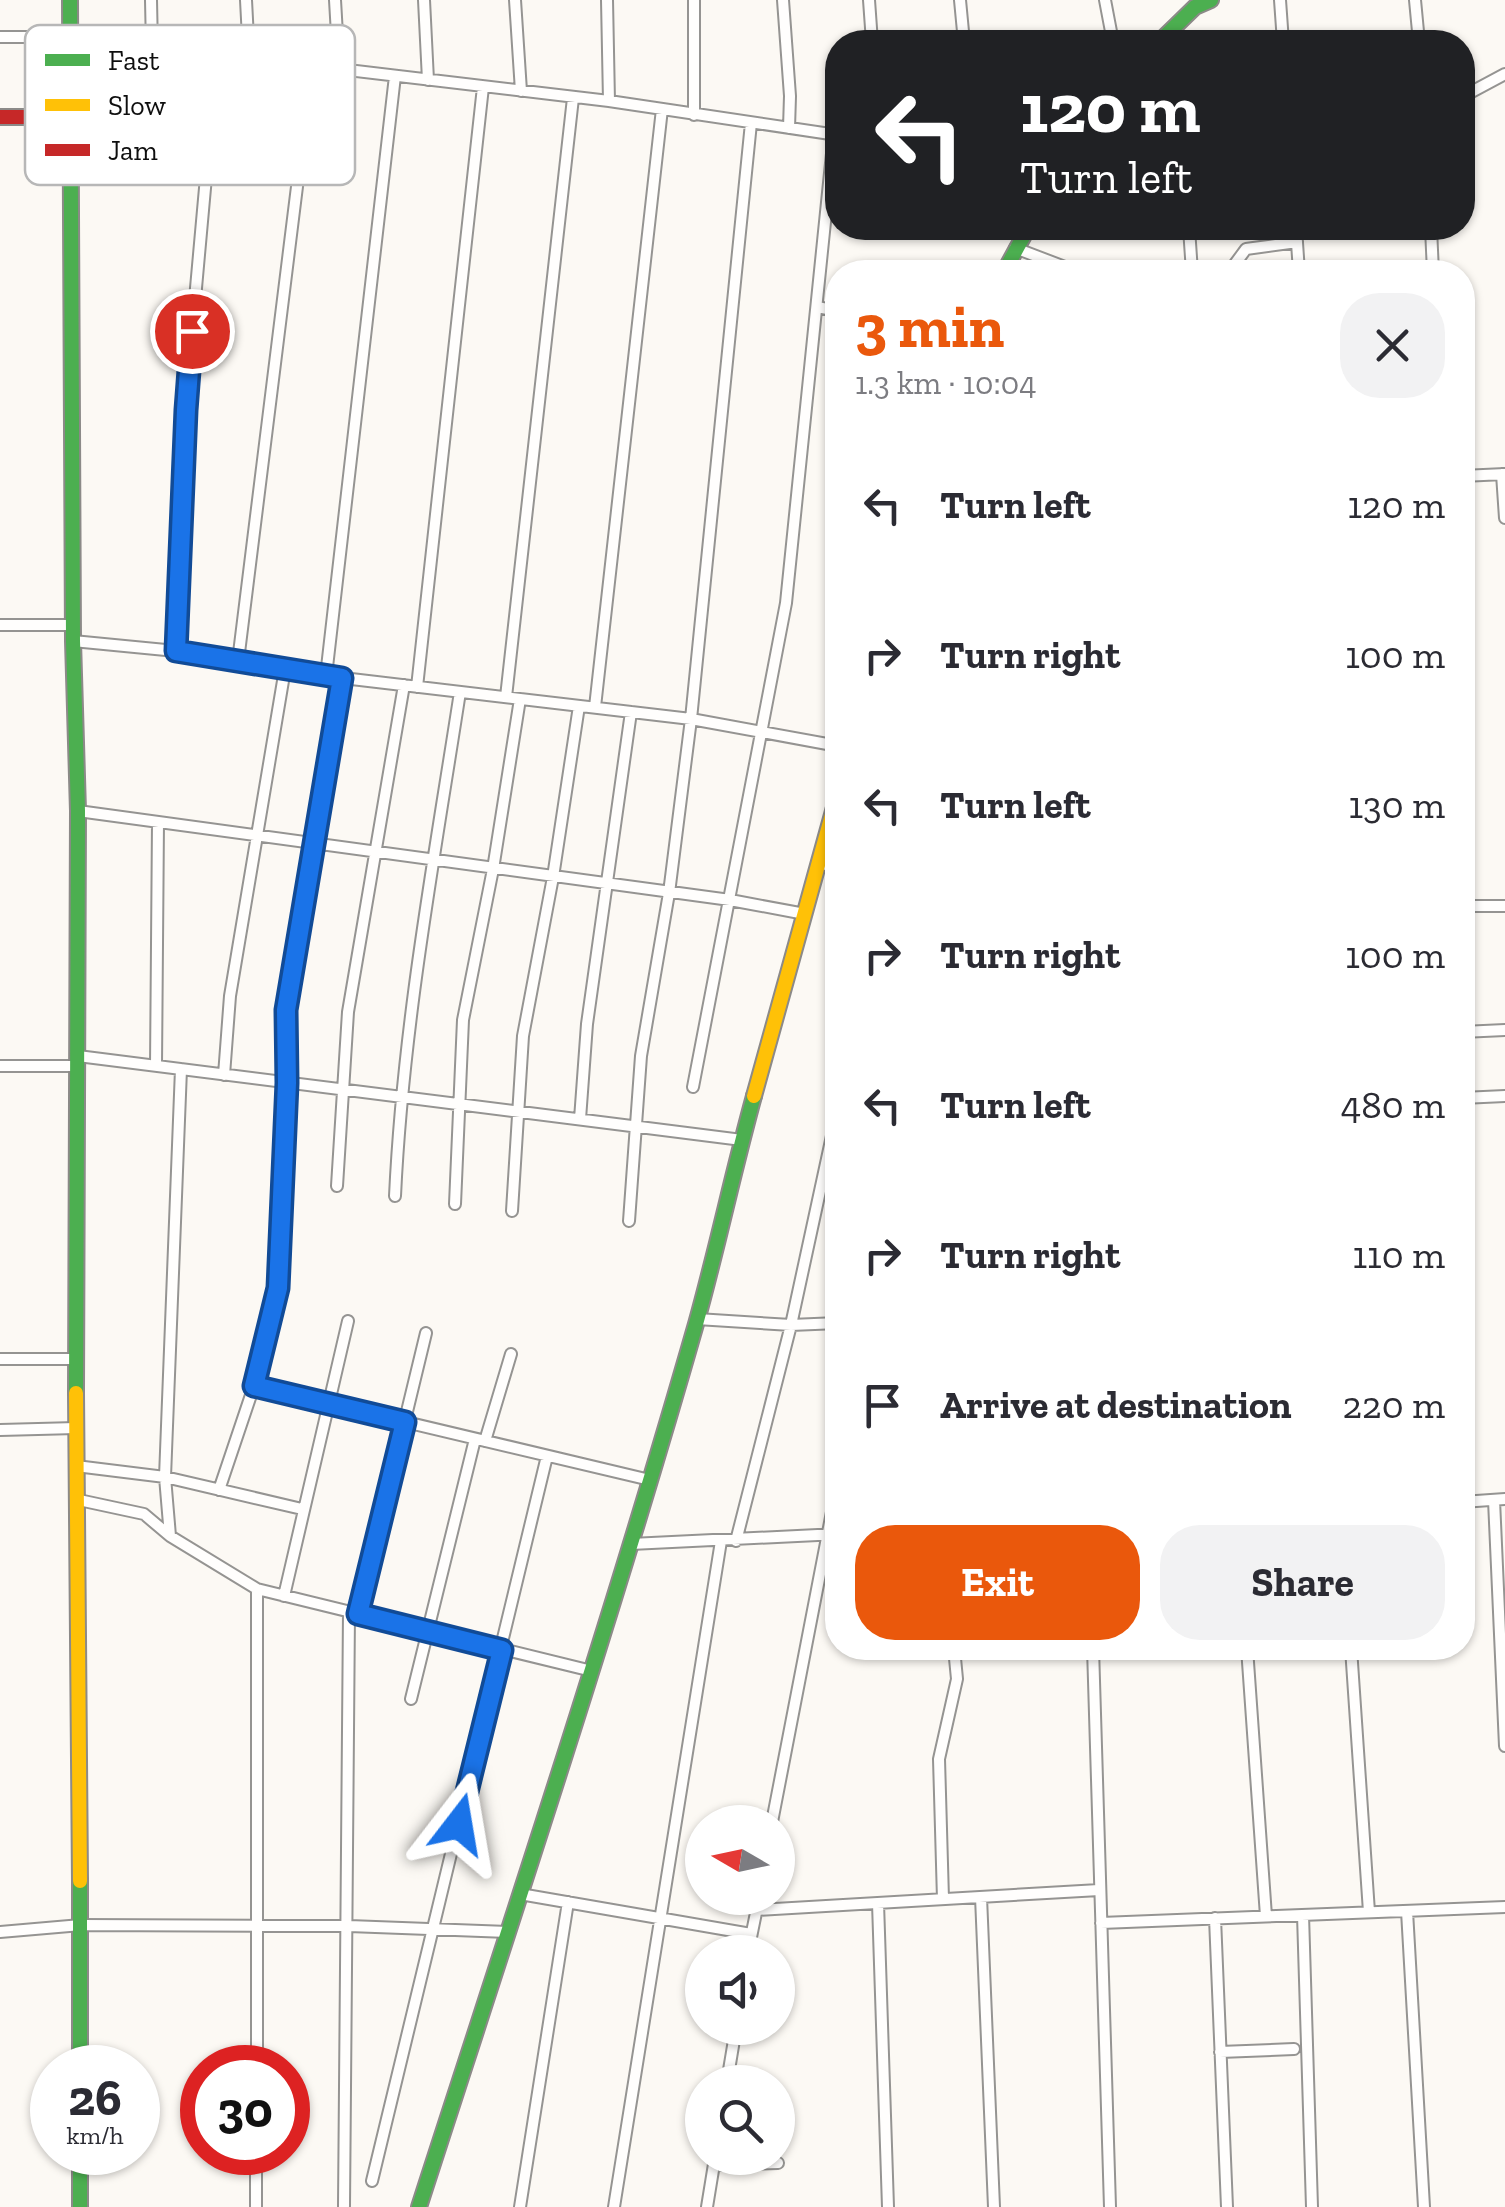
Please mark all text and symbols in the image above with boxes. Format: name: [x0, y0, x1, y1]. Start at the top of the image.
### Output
legend: [25, 25, 355, 185]
text: Fast: [108, 44, 160, 77]
text: 120 m: [1020, 66, 1201, 150]
icon: left: [855, 70, 985, 200]
text: Slow: [108, 89, 166, 122]
text: Jam: [108, 134, 158, 167]
text: Turn left: [1020, 151, 1192, 205]
pin: [150, 289, 235, 374]
text: 3 min: [855, 290, 1004, 362]
button: close: [1340, 293, 1445, 398]
icon: arrive: [165, 304, 220, 359]
text: 1.3 km · 10:04: [855, 364, 1036, 402]
icon: left: [855, 478, 910, 533]
text: Turn left: [940, 482, 1091, 528]
text: 120 m: [1347, 482, 1445, 528]
icon: right: [855, 628, 910, 683]
text: Turn right: [940, 632, 1120, 678]
text: 100 m: [1345, 632, 1445, 678]
icon: left: [855, 778, 910, 833]
text: Turn left: [940, 782, 1091, 828]
text: 130 m: [1348, 782, 1445, 828]
icon: right: [855, 928, 910, 983]
text: Turn right: [940, 932, 1120, 978]
text: 100 m: [1345, 932, 1445, 978]
icon: left: [855, 1078, 910, 1133]
text: Turn left: [940, 1082, 1091, 1128]
text: 480 m: [1341, 1082, 1445, 1128]
icon: right: [855, 1228, 910, 1283]
text: Turn right: [940, 1232, 1120, 1278]
text: 110 m: [1352, 1232, 1445, 1278]
icon: arrive: [855, 1378, 910, 1433]
text: Arrive at destination: [940, 1382, 1291, 1428]
text: 220 m: [1343, 1382, 1445, 1428]
button: Exit: [855, 1525, 1140, 1640]
button: Share: [1160, 1525, 1445, 1640]
position arrow: [407, 1772, 511, 1876]
north arrow: [685, 1805, 795, 1915]
map controls: [685, 1805, 795, 2175]
button: sound: [685, 1935, 795, 2045]
speed limit sign: 30: [180, 2045, 310, 2175]
button: search: [685, 2065, 795, 2175]
text: 26: [68, 2068, 122, 2128]
text: km/h: [66, 2120, 124, 2150]

